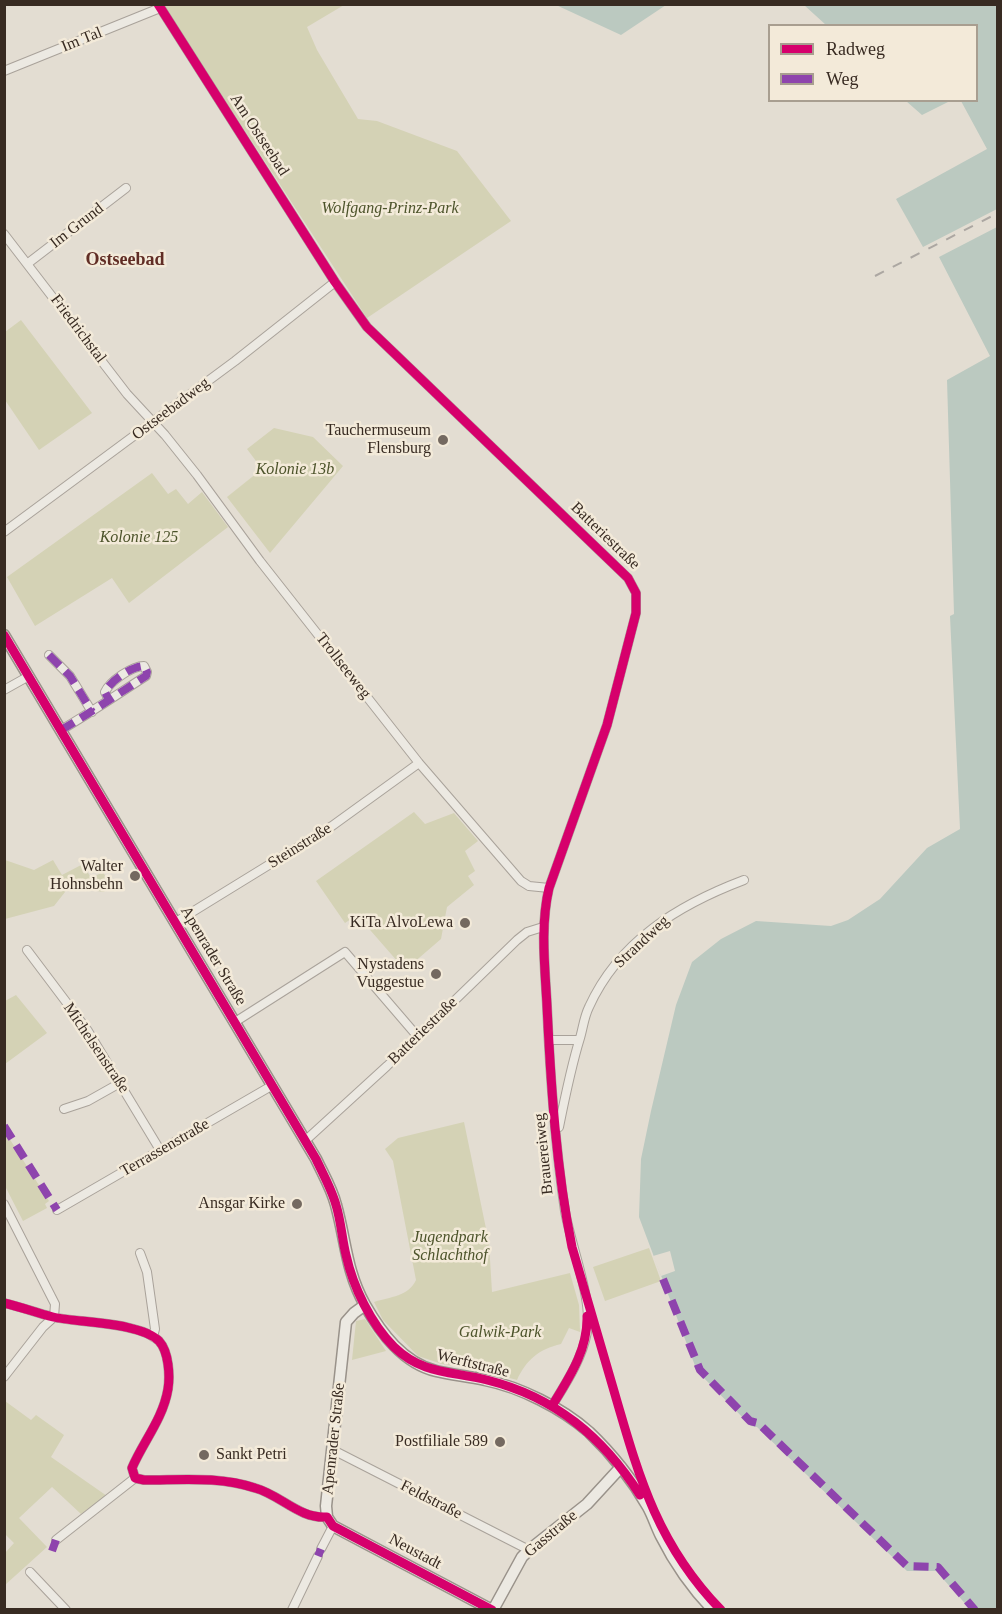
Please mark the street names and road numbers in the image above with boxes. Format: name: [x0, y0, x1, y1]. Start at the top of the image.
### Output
street label: Im Tal: [59, 23, 105, 57]
street label: Am Ostseebad: [225, 90, 293, 180]
street label: Im Grund: [46, 199, 108, 253]
street label: Friedrichstal: [46, 291, 110, 367]
street label: Ostseebadweg: [128, 374, 214, 444]
street label: Batteriestraße: [566, 498, 644, 574]
street label: Trollseeweg: [311, 629, 375, 703]
street label: Steinstraße: [265, 819, 335, 873]
street label: Apenrader Straße: [176, 903, 250, 1009]
street label: Strandweg: [610, 912, 674, 972]
street label: Batteriestraße: [384, 993, 462, 1069]
street label: Michelsenstraße: [59, 999, 133, 1097]
street label: Brauereiweg: [530, 1112, 558, 1196]
street label: Terrassenstraße: [117, 1115, 213, 1181]
street label: Werftstraße: [435, 1346, 511, 1382]
street label: Apenrader Straße: [319, 1382, 349, 1496]
street label: Feldstraße: [397, 1476, 465, 1524]
street label: Gasstraße: [521, 1506, 581, 1562]
street label: Neustadt: [385, 1530, 445, 1574]

